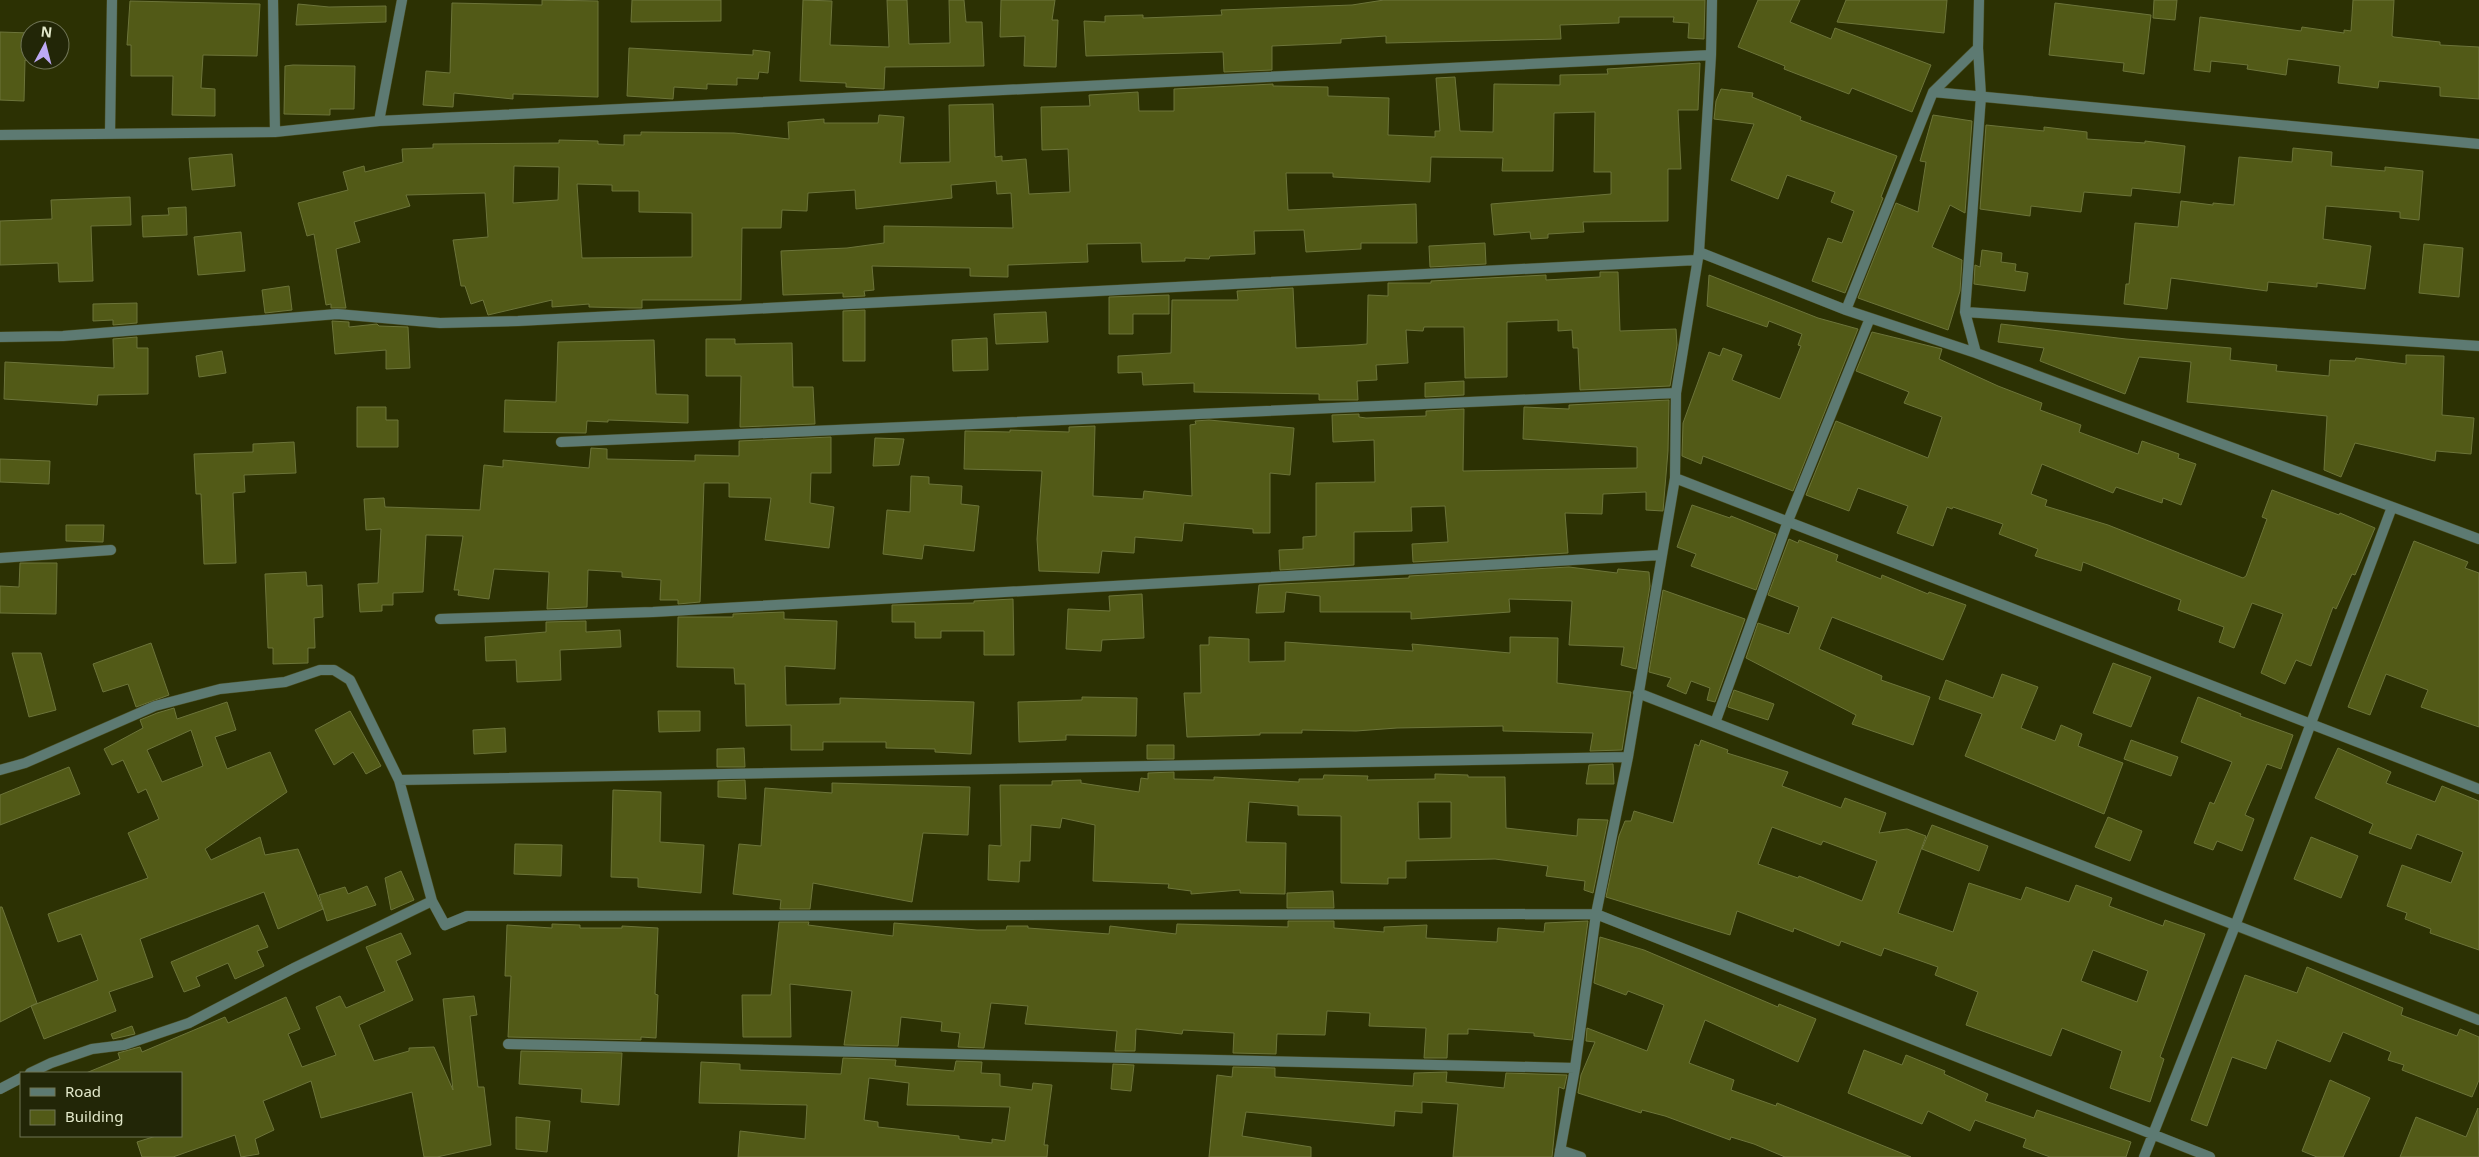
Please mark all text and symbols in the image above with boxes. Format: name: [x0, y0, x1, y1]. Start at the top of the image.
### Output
north arrow: [20, 20, 70, 70]
text: N: [40, 21, 53, 42]
legend: [20, 1072, 182, 1137]
text: Road: [65, 1081, 101, 1101]
text: Building: [65, 1106, 123, 1126]

